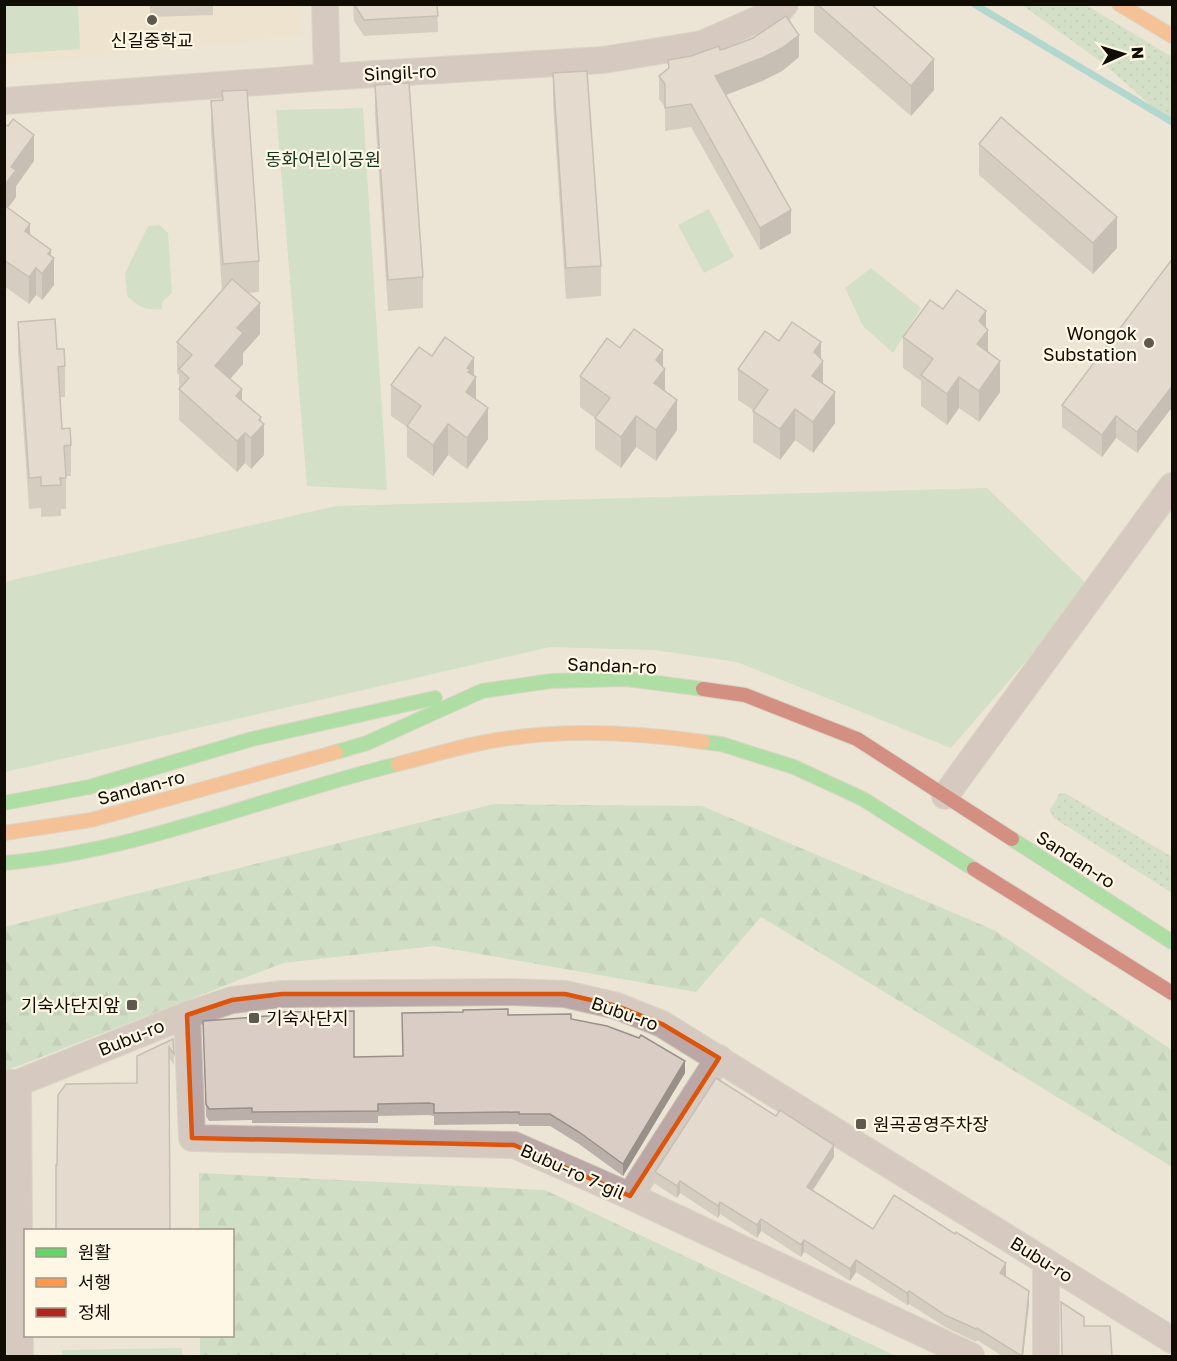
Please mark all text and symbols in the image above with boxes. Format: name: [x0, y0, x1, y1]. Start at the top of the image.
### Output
marker: 신길중학교: [145, 13, 159, 27]
north arrow: [1093, 24, 1153, 84]
place label: 신길중학교: [111, 29, 193, 51]
text: N: [1128, 46, 1148, 60]
street label: Singil-ro: [363, 59, 437, 85]
park label: 동화어린이공원: [265, 148, 381, 170]
place label: Wongok Substation: [1043, 322, 1137, 365]
marker: Wongok Substation: [1142, 336, 1156, 350]
street label: Sandan-ro: [567, 652, 657, 678]
street label: Sandan-ro: [95, 765, 187, 809]
street label: Sandan-ro: [1032, 825, 1120, 893]
street label: Bubu-ro: [589, 991, 661, 1035]
place label: 기숙사단지앞: [21, 994, 120, 1016]
marker: 기숙사단지앞: [125, 998, 139, 1012]
place label: 기숙사단지: [266, 1007, 349, 1029]
marker: 기숙사단지: [247, 1011, 261, 1025]
street label: Bubu-ro: [95, 1014, 167, 1060]
place label: 원곡공영주차장: [873, 1113, 989, 1135]
marker: 원곡공영주차장: [854, 1117, 868, 1131]
street label: Bubu-ro 7-gil: [517, 1138, 629, 1204]
legend: [24, 1229, 234, 1337]
street label: Bubu-ro: [1007, 1231, 1077, 1287]
text: 원활: [78, 1241, 111, 1263]
text: 서행: [78, 1271, 111, 1293]
text: 정체: [78, 1301, 111, 1323]

